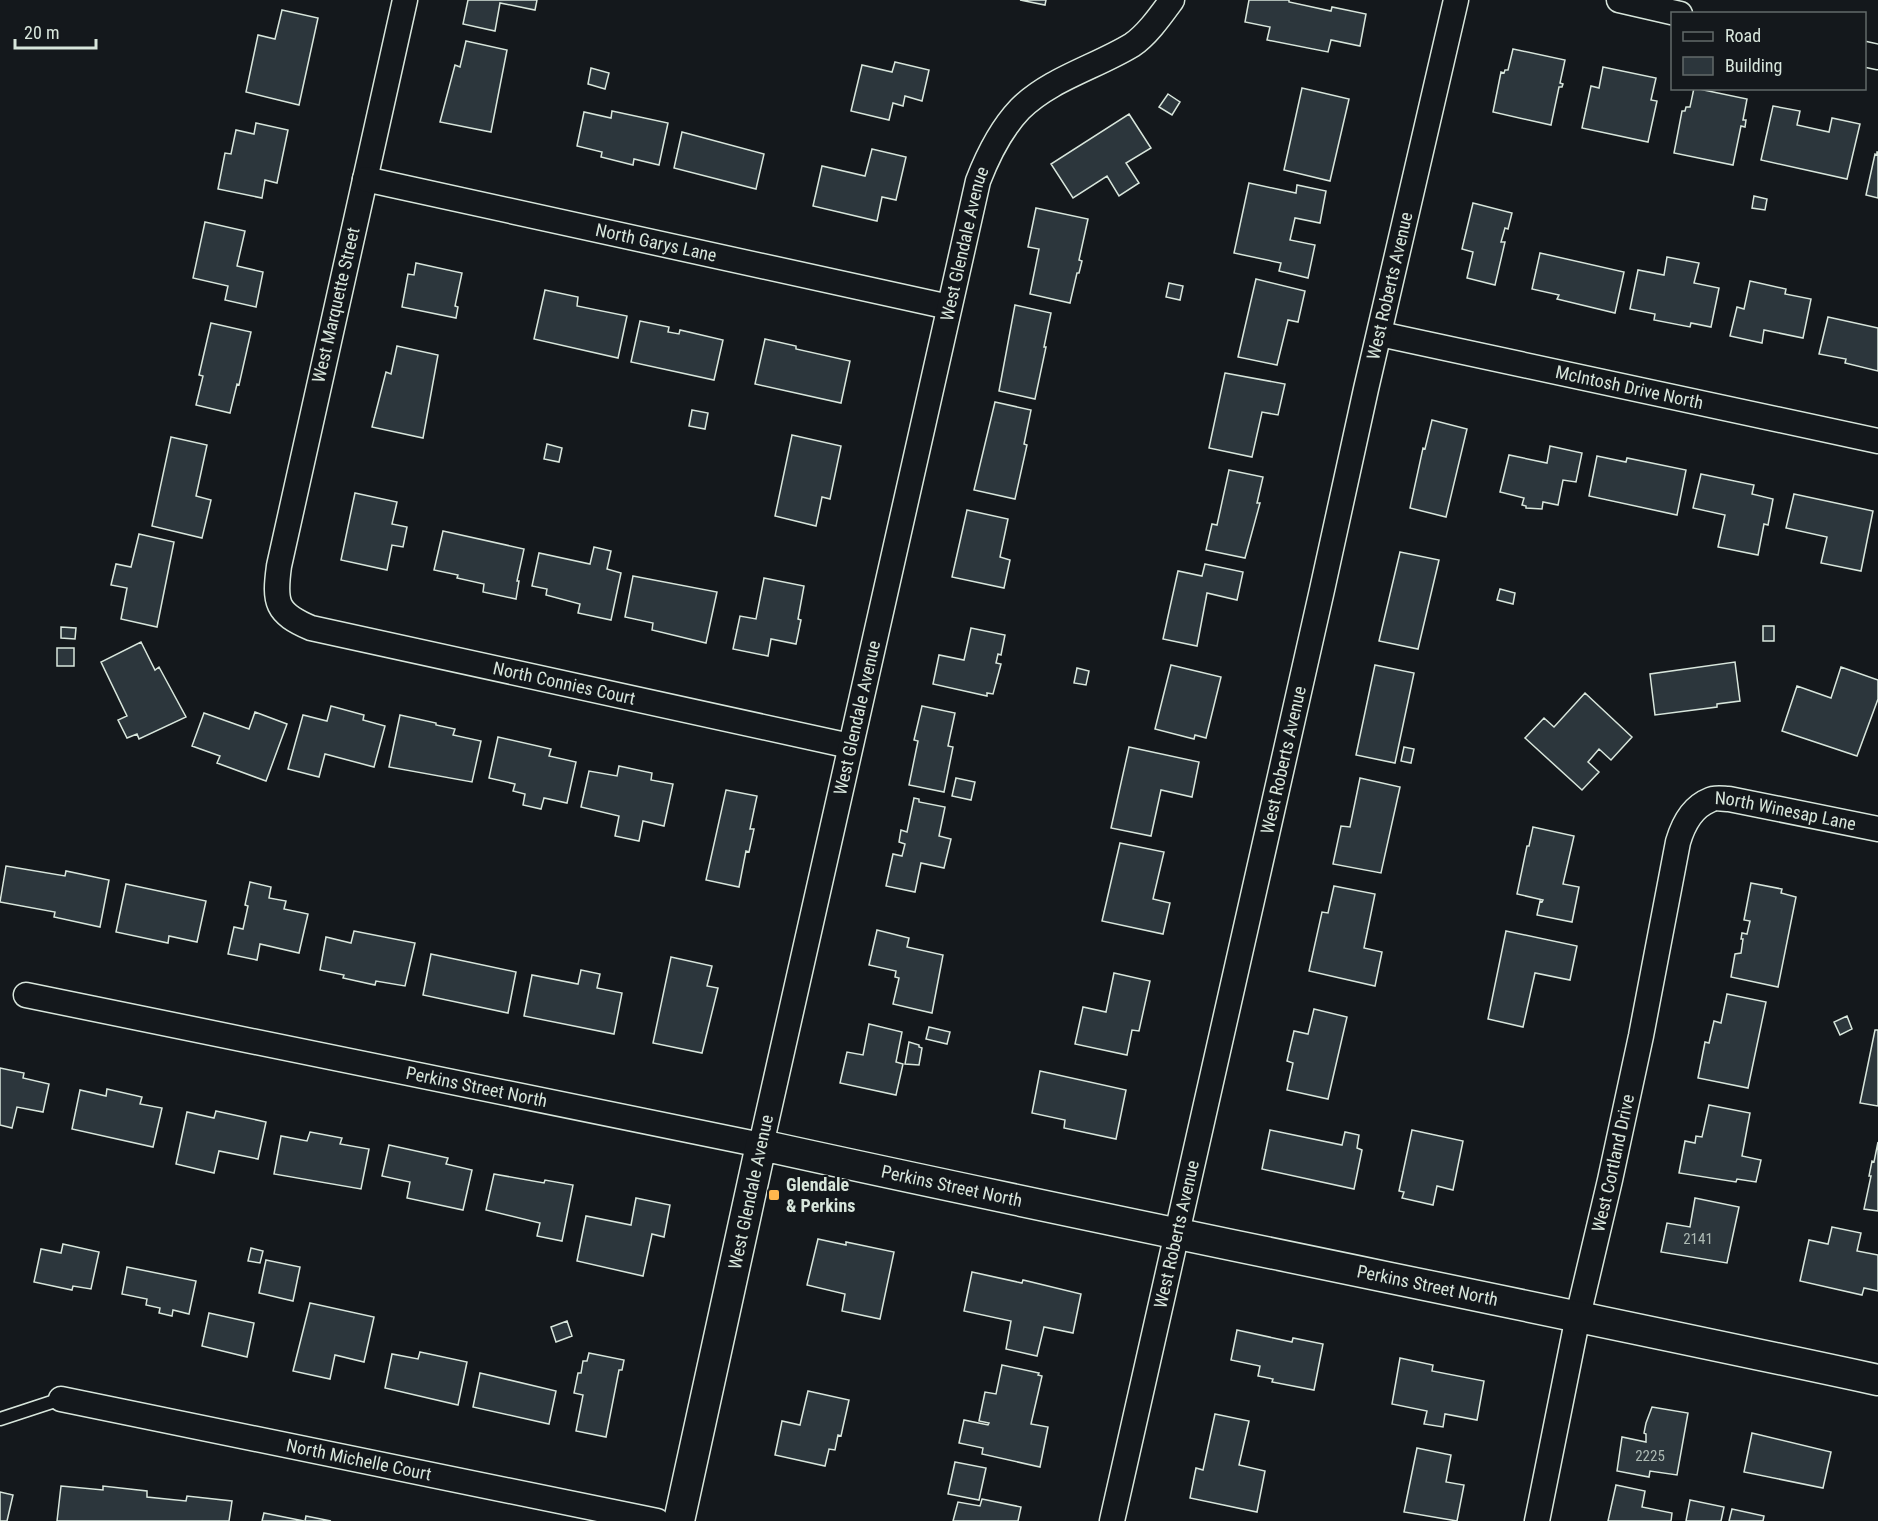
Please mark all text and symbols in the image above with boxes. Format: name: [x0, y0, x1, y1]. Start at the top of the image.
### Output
scale bar: [15, 12, 96, 50]
legend: [1671, 12, 1866, 90]
text: 20 m: [24, 22, 59, 43]
text: Road: [1725, 25, 1761, 46]
text: Building: [1725, 55, 1782, 76]
street label: West Glendale Avenue: [936, 163, 993, 323]
street label: West Roberts Avenue: [1362, 210, 1417, 362]
street label: North Garys Lane: [594, 219, 719, 266]
street label: West Marquette Street: [307, 225, 364, 385]
street label: McIntosh Drive North: [1554, 361, 1705, 413]
street label: West Glendale Avenue: [829, 639, 884, 797]
street label: North Connies Court: [491, 657, 637, 709]
street label: West Roberts Avenue: [1256, 684, 1310, 836]
street label: North Winesap Lane: [1714, 787, 1858, 834]
street label: Perkins Street North: [404, 1062, 549, 1111]
street label: West Cortland Drive: [1587, 1092, 1638, 1234]
street label: West Glendale Avenue: [724, 1113, 777, 1271]
street label: West Roberts Avenue: [1149, 1158, 1203, 1310]
street label: Perkins Street North: [879, 1161, 1024, 1211]
place label: Glendale & Perkins: [786, 1174, 855, 1216]
marker: Glendale & Perkins: [767, 1188, 781, 1202]
house number: 2141: [1683, 1230, 1713, 1248]
street label: Perkins Street North: [1355, 1260, 1500, 1310]
street label: North Michelle Court: [285, 1434, 433, 1485]
house number: 2225: [1635, 1447, 1665, 1465]

